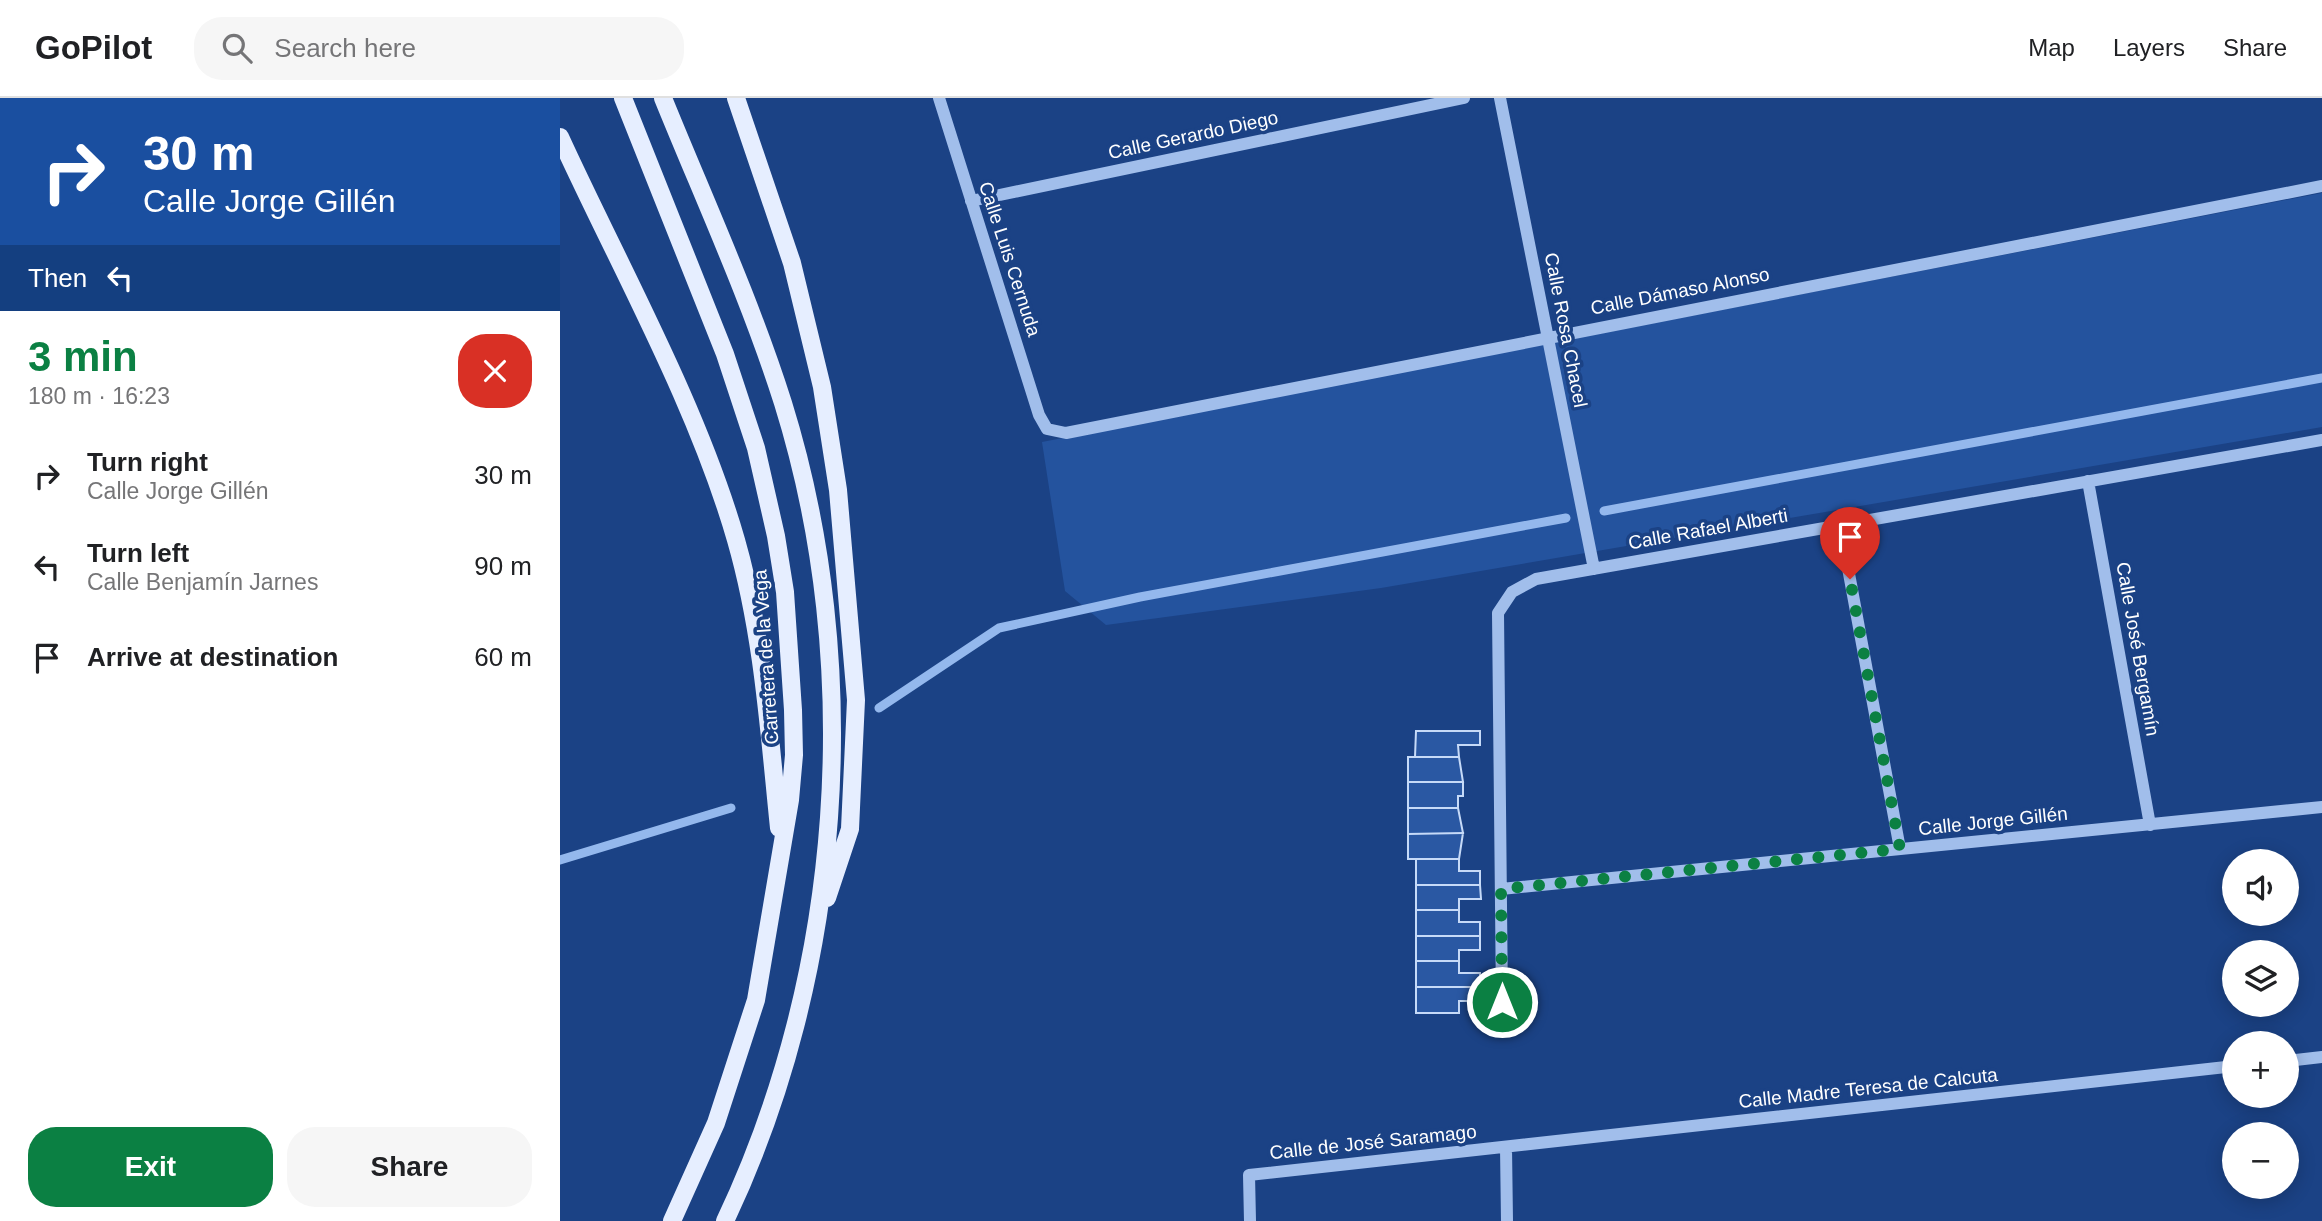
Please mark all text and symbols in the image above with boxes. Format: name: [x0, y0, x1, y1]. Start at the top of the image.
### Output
search box: [194, 17, 684, 80]
text: GoPilot: [35, 29, 152, 66]
icon: search: [218, 29, 256, 67]
text: Search here: [274, 33, 416, 63]
text: Map: [2028, 34, 2075, 61]
text: Layers: [2113, 34, 2185, 61]
text: Share: [2223, 34, 2287, 61]
street label: Calle Gerardo Diego: [1106, 107, 1280, 163]
icon: right: [28, 126, 119, 217]
text: 30 m: [143, 126, 255, 180]
street label: Calle Luis Cernuda: [975, 179, 1045, 339]
text: Calle Jorge Gillén: [143, 183, 396, 219]
street label: Calle Rosa Chacel: [1541, 251, 1591, 409]
icon: left: [101, 259, 139, 297]
text: Then: [28, 263, 87, 293]
street label: Calle Dámaso Alonso: [1589, 263, 1771, 319]
text: 3 min: [28, 333, 138, 380]
button: close: [458, 334, 532, 408]
text: 180 m · 16:23: [28, 383, 170, 409]
text: Turn right: [87, 447, 208, 477]
icon: right: [28, 457, 66, 495]
text: 30 m: [474, 460, 532, 490]
text: Calle Jorge Gillén: [87, 478, 269, 504]
street label: Calle Rafael Alberti: [1627, 505, 1789, 553]
pin: [1820, 507, 1880, 579]
icon: arrive: [1831, 518, 1869, 556]
text: Turn left: [87, 538, 189, 568]
icon: left: [28, 548, 66, 586]
text: 90 m: [474, 551, 532, 581]
street label: Calle José Bergamín: [2112, 560, 2164, 738]
street label: Carretera de la Vega: [749, 568, 783, 745]
text: Calle Benjamín Jarnes: [87, 569, 318, 595]
icon: arrive: [28, 639, 66, 677]
text: Arrive at destination: [87, 642, 338, 672]
text: 60 m: [474, 642, 532, 672]
street label: Calle Jorge Gillén: [1917, 803, 2069, 839]
map controls: [2222, 849, 2299, 1199]
button: sound: [2222, 849, 2299, 926]
button: layers: [2222, 940, 2299, 1017]
position arrow: [1465, 965, 1539, 1039]
button: +: [2222, 1031, 2299, 1108]
street label: Calle Madre Teresa de Calcuta: [1737, 1064, 1999, 1112]
street label: Calle de José Saramago: [1268, 1121, 1478, 1163]
button: −: [2222, 1122, 2299, 1199]
button: Exit: [28, 1127, 273, 1207]
button: Share: [287, 1127, 532, 1207]

